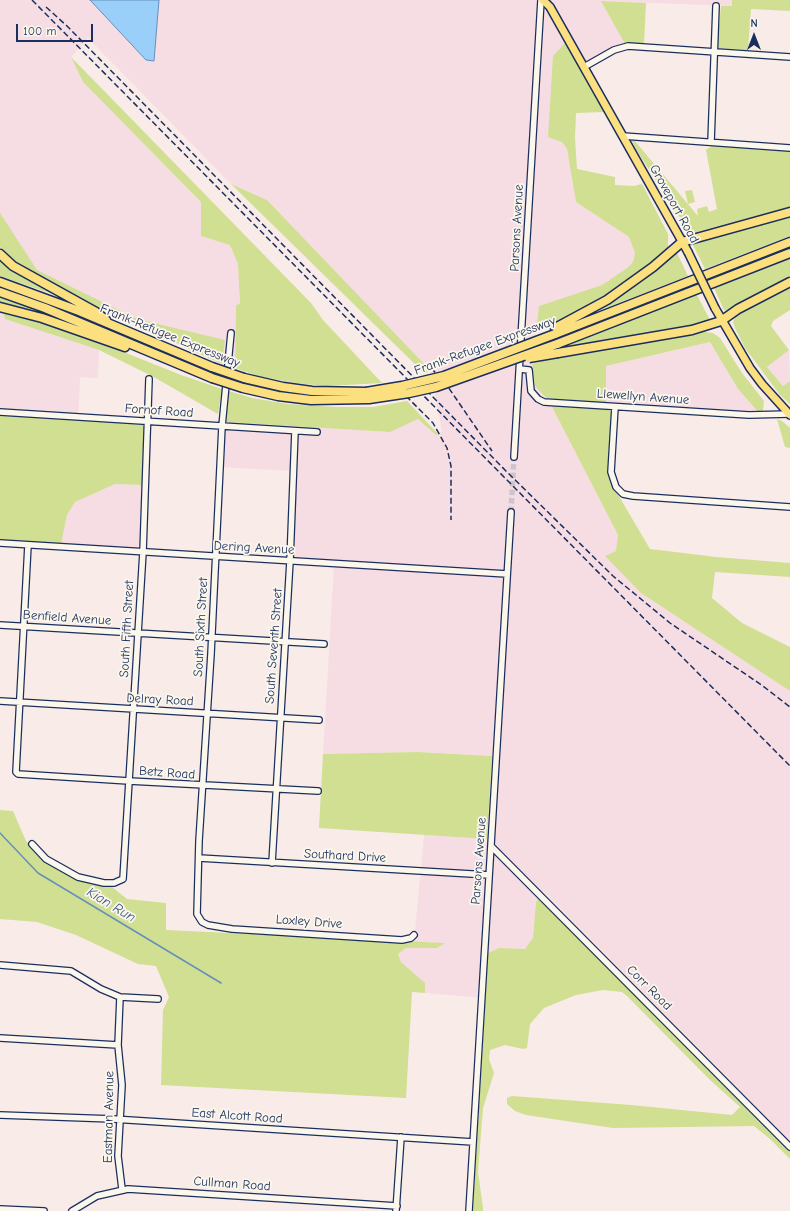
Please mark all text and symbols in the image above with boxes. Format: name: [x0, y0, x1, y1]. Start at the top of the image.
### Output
scale bar: [18, 16, 95, 42]
north arrow: [734, 16, 774, 56]
text: N: [750, 17, 758, 30]
text: 100 m: [23, 24, 56, 38]
street label: Groveport Road: [646, 162, 702, 246]
street label: Parsons Avenue: [507, 184, 527, 272]
street label: Frank-Refugee Expressway: [98, 301, 242, 371]
street label: Frank-Refugee Expressway: [412, 313, 558, 379]
street label: Llewellyn Avenue: [596, 386, 690, 408]
street label: Fornof Road: [124, 401, 194, 421]
street label: Dering Avenue: [213, 538, 295, 558]
street label: South Sixth Street: [191, 577, 211, 677]
street label: South Fifth Street: [117, 580, 137, 678]
street label: South Seventh Street: [262, 588, 286, 704]
street label: Benfield Avenue: [22, 607, 112, 629]
street label: Delray Road: [126, 690, 194, 710]
street label: Betz Road: [138, 763, 196, 783]
street label: Parsons Avenue: [468, 817, 490, 905]
street label: Southard Drive: [304, 846, 386, 866]
water label: Kian Run: [84, 884, 138, 926]
street label: Loxley Drive: [275, 912, 343, 932]
street label: Corr Road: [623, 962, 675, 1014]
street label: Eastman Avenue: [100, 1071, 118, 1163]
street label: East Alcott Road: [191, 1105, 283, 1127]
street label: Cullman Road: [193, 1174, 271, 1194]

